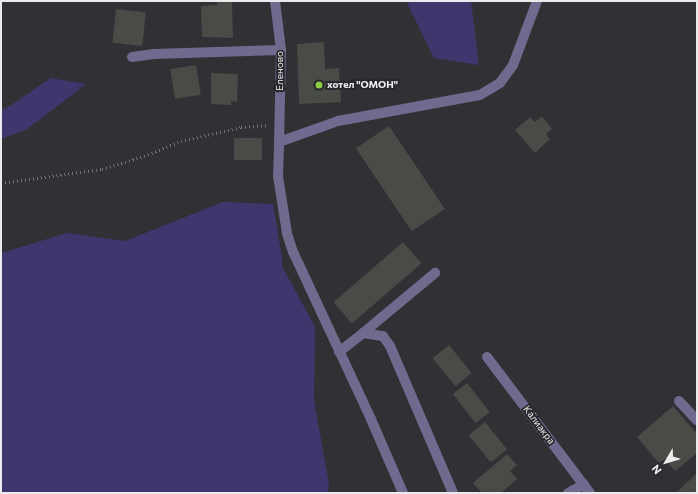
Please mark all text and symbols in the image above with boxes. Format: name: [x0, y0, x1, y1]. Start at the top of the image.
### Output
street label: Еленово: [274, 51, 286, 91]
place label: хотел "ОМОН": [327, 79, 398, 91]
marker: хотел "ОМОН": [314, 80, 324, 90]
street label: Калиакра: [521, 403, 557, 447]
north arrow: [646, 442, 686, 482]
text: N: [648, 462, 664, 477]

